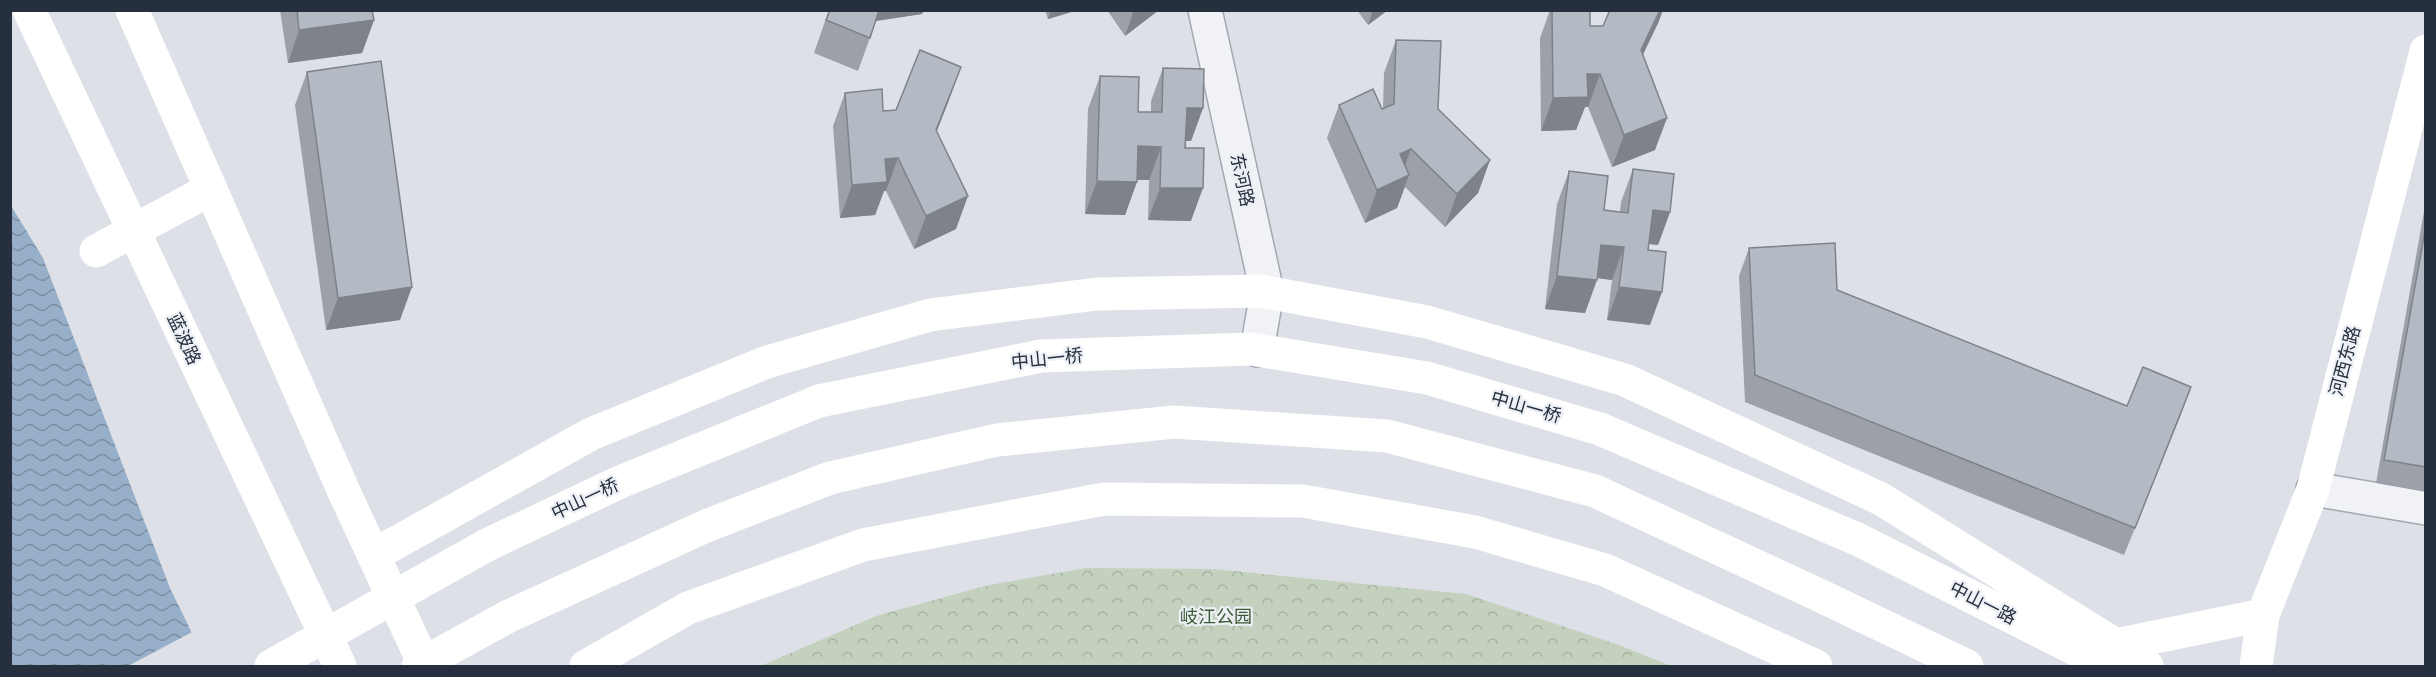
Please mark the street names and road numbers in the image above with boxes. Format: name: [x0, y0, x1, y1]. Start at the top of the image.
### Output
street label: 东河路: [1226, 151, 1258, 209]
street label: 蓝波路: [163, 310, 205, 368]
street label: 河西东路: [2325, 323, 2365, 399]
street label: 中山一桥: [1010, 344, 1084, 374]
street label: 中山一桥: [1488, 387, 1564, 427]
street label: 中山一桥: [548, 474, 622, 524]
street label: 中山一路: [1946, 577, 2020, 629]

